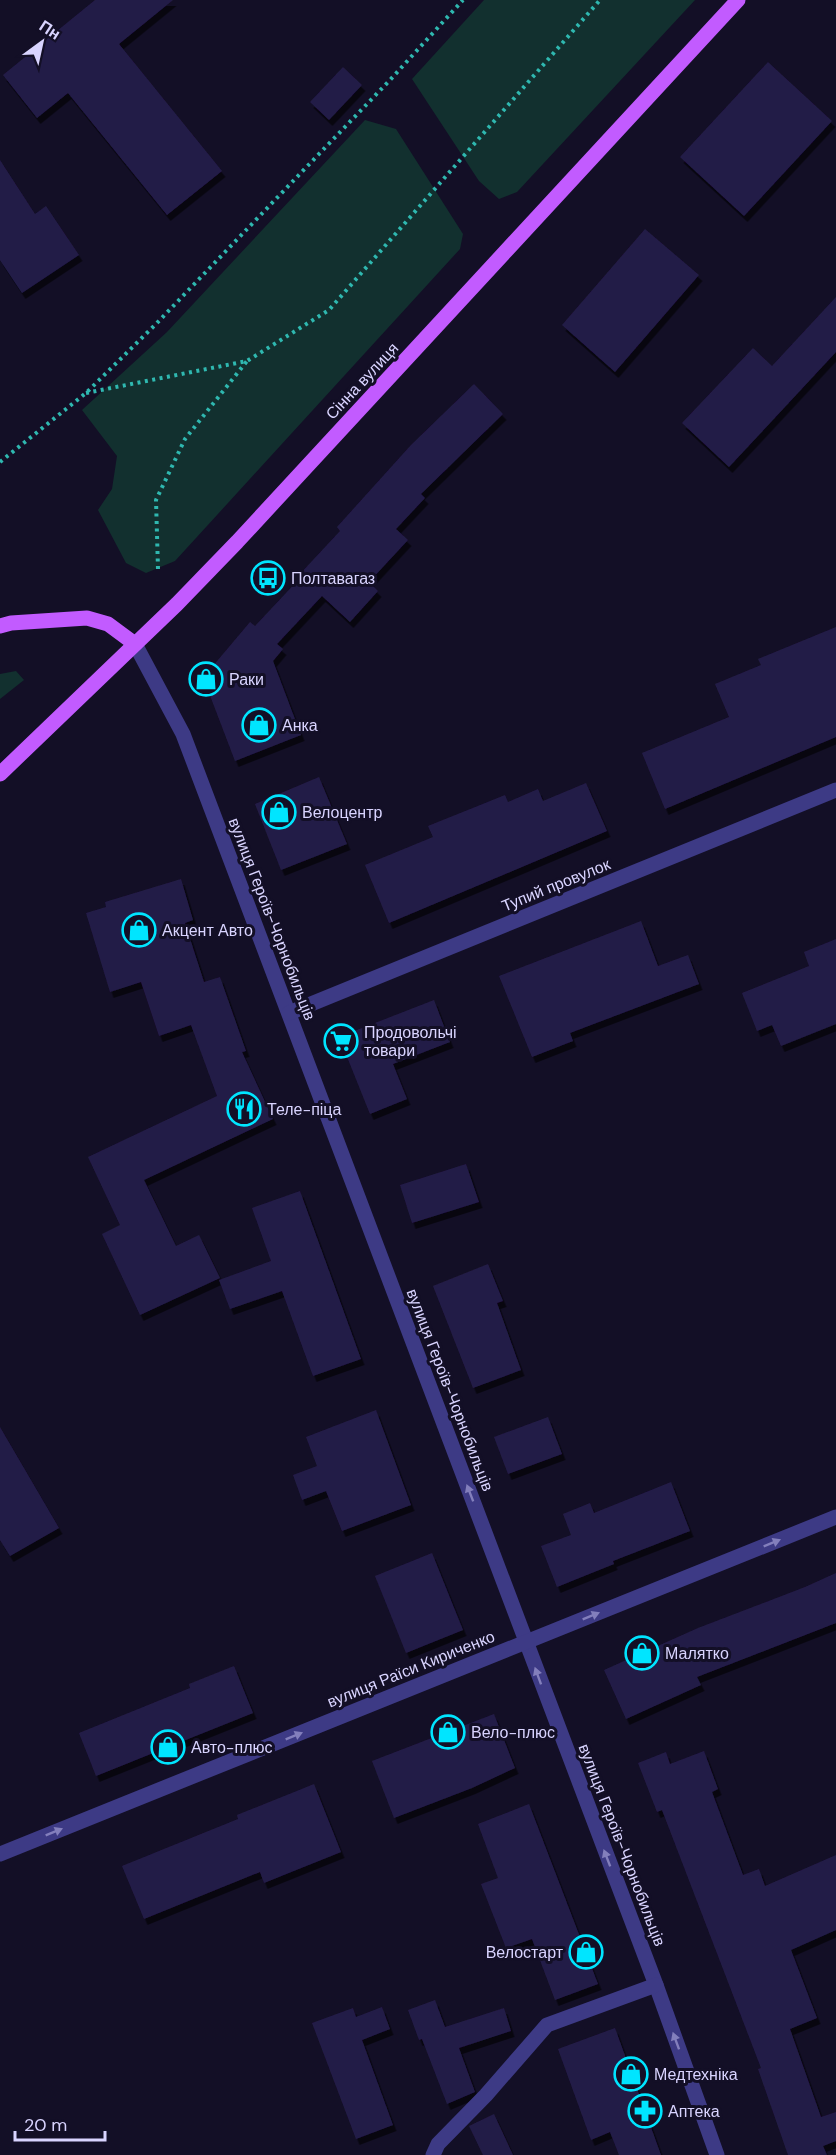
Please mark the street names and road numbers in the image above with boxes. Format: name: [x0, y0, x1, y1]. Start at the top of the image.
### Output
street label: Сінна вулиця: [321, 338, 403, 424]
street label: вулиця Героїв-Чорнобильців: [224, 815, 320, 1023]
street label: Тупий провулок: [499, 853, 614, 916]
street label: вулиця Героїв-Чорнобильців: [402, 1286, 498, 1494]
street label: вулиця Раїси Кириченко: [324, 1626, 498, 1712]
street label: вулиця Героїв-Чорнобильців: [574, 1741, 670, 1949]

